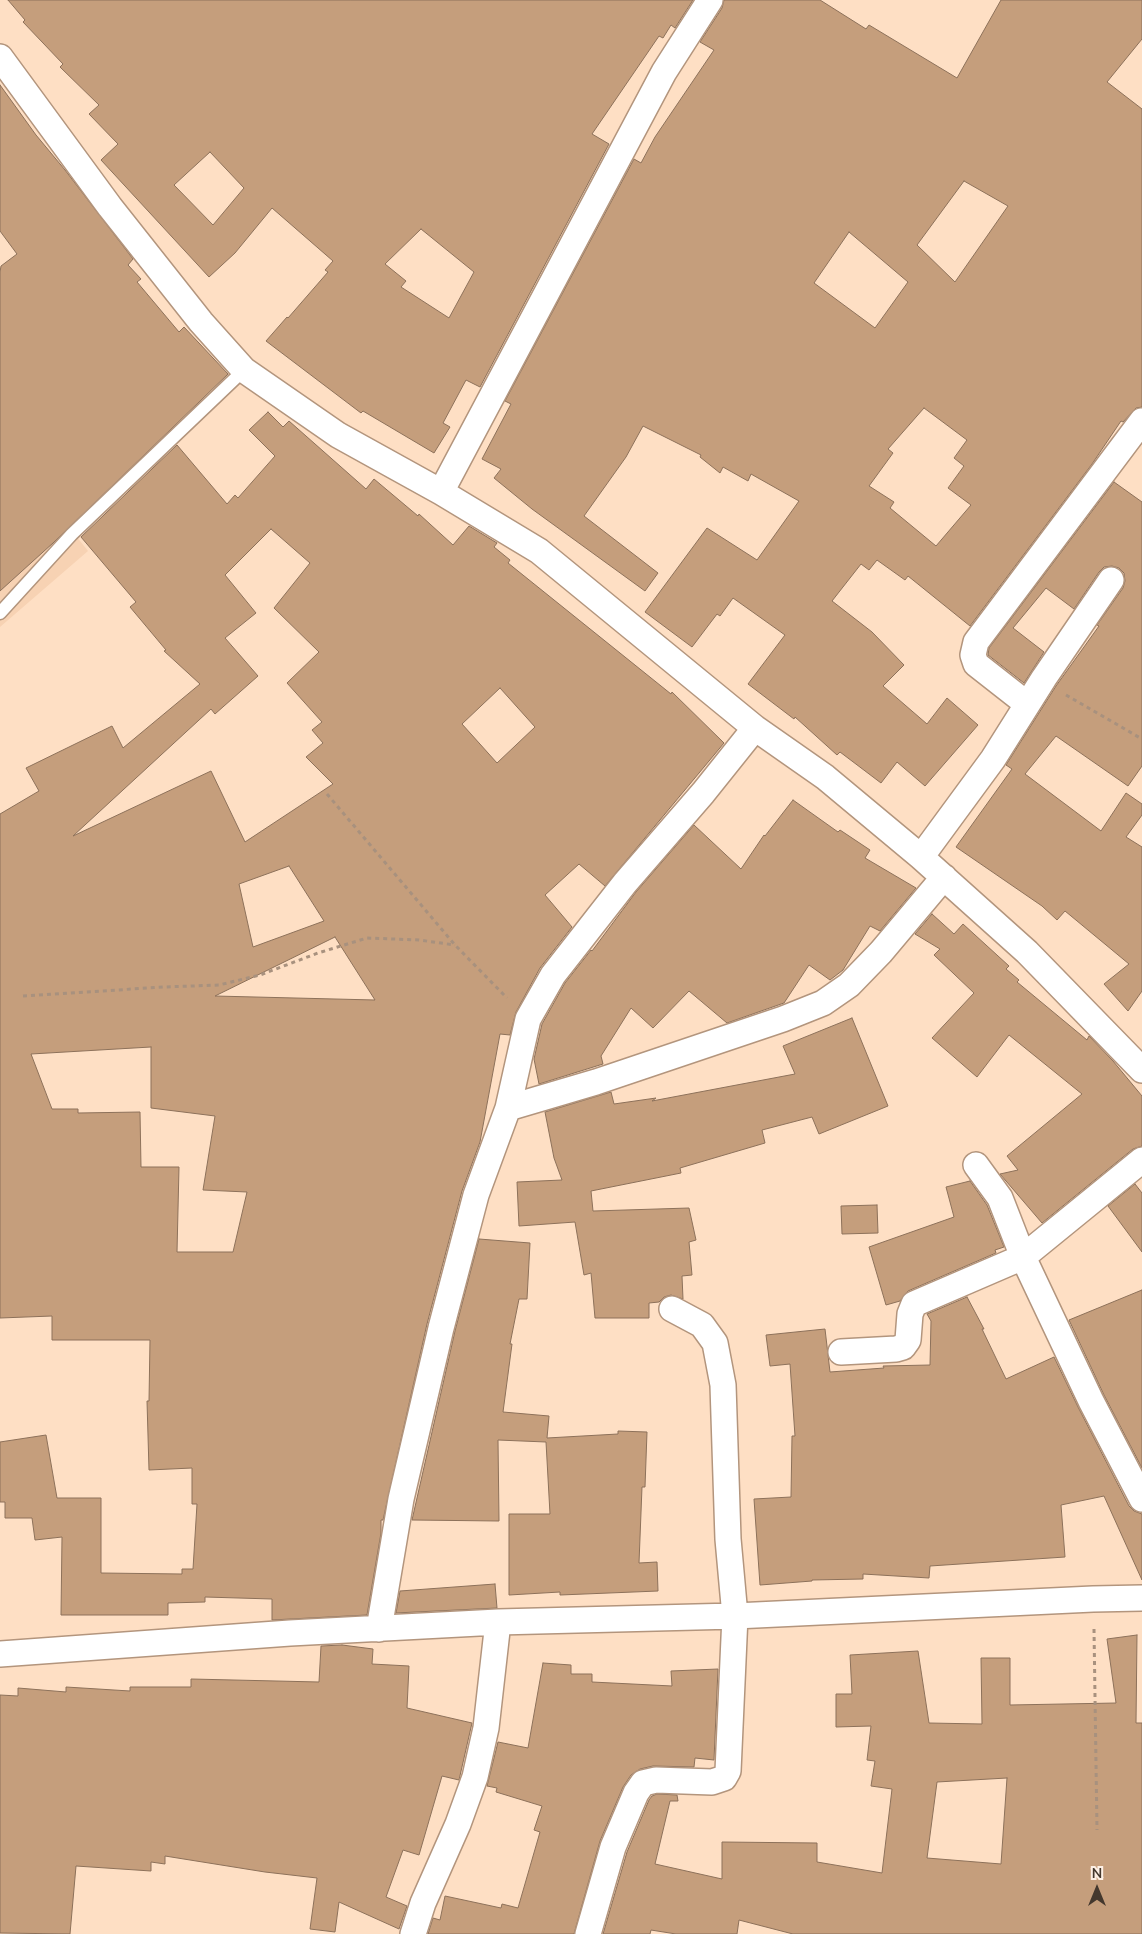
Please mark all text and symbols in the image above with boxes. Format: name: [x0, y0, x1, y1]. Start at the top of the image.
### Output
north arrow: [1072, 1864, 1122, 1914]
text: N: [1092, 1864, 1102, 1883]

